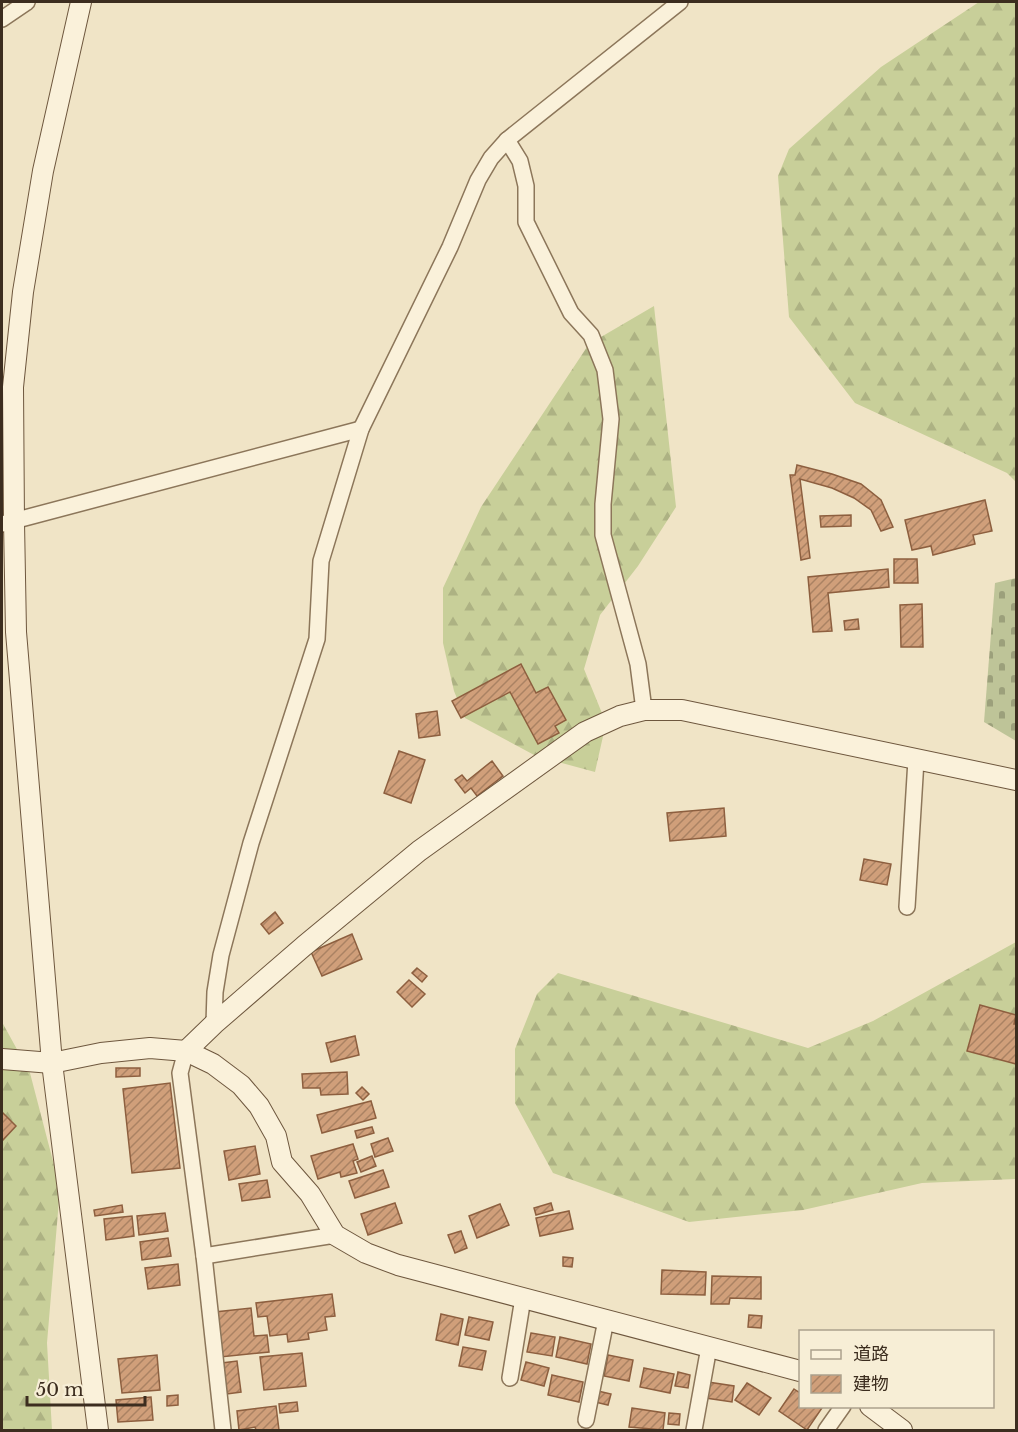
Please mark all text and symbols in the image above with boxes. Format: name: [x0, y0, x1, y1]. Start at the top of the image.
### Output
legend: [799, 1330, 994, 1408]
text: 道路: [853, 1343, 889, 1365]
scale bar: [27, 1369, 146, 1407]
text: 建物: [853, 1373, 889, 1395]
text: 50 m: [36, 1379, 84, 1401]

